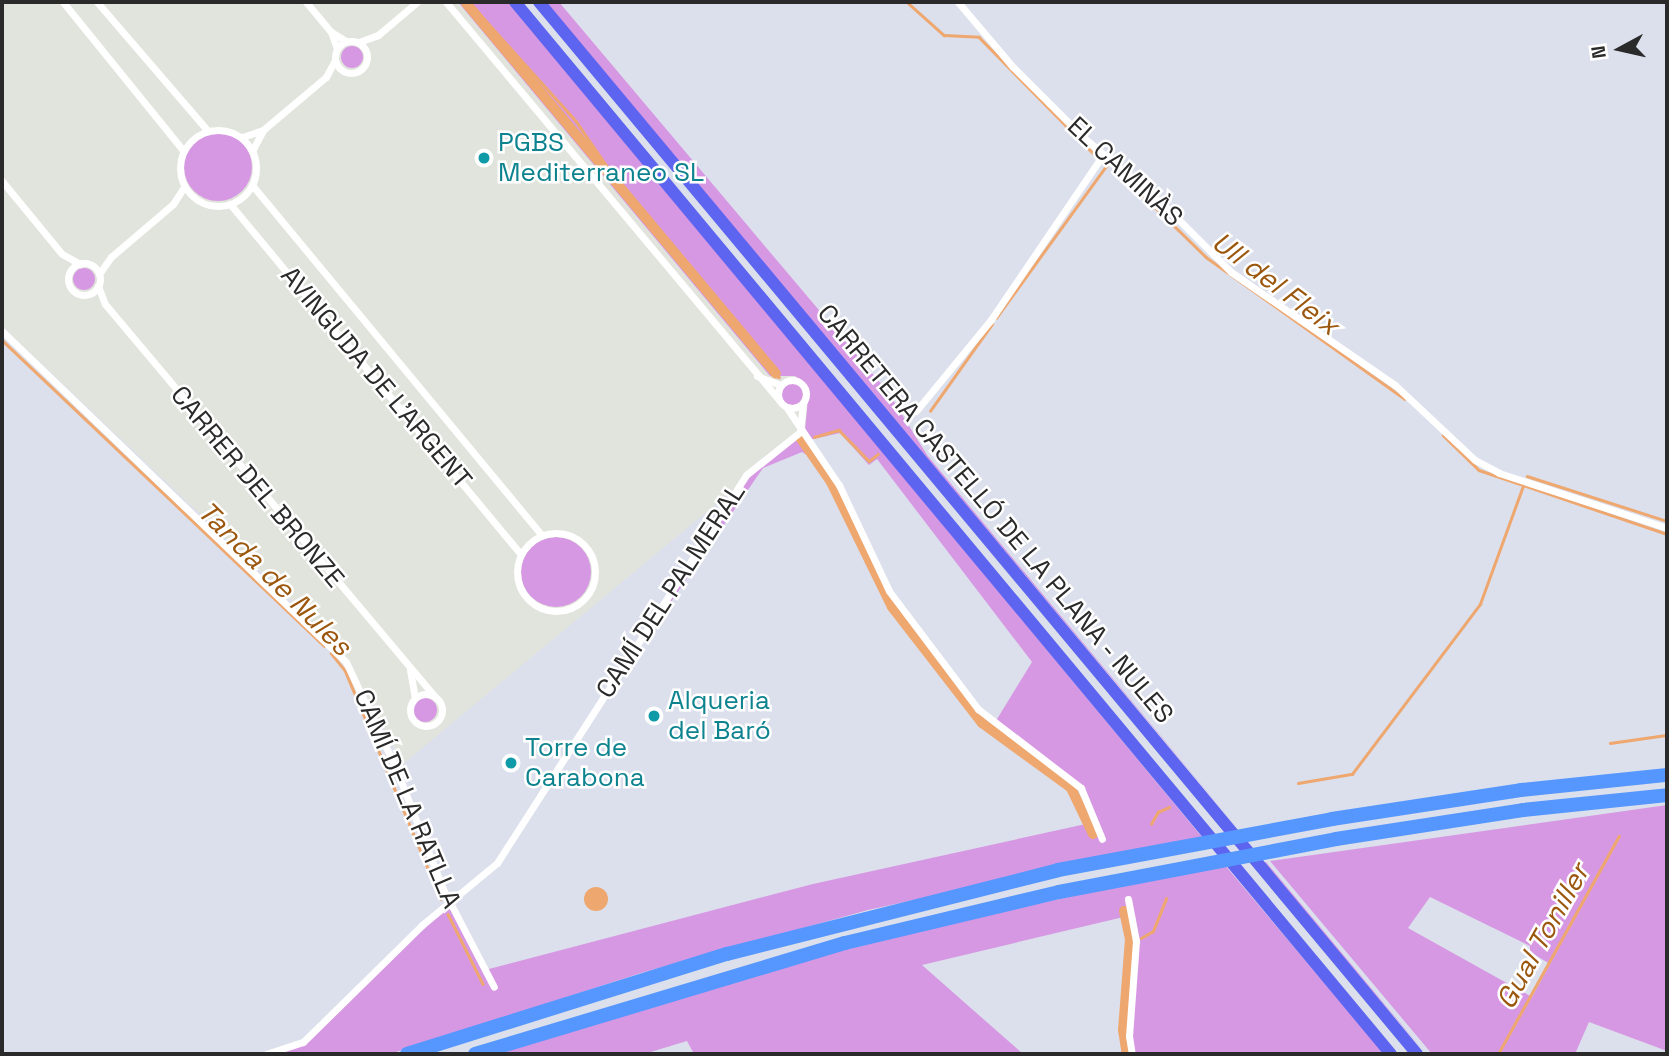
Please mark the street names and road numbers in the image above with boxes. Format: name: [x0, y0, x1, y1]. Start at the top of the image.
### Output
street label: EL CAMINÀS: [1061, 111, 1189, 233]
street label: AVINGUDA DE L'ARGENT: [274, 260, 478, 496]
street label: CARRETERA CASTELLÓ DE LA PLANA - NULES: [810, 297, 1180, 731]
street label: CARRER DEL BRONZE: [163, 380, 351, 594]
street label: CAMÍ DEL PALMERAL: [590, 478, 752, 704]
street label: CAMÍ DE LA RATLLA: [347, 685, 467, 913]

